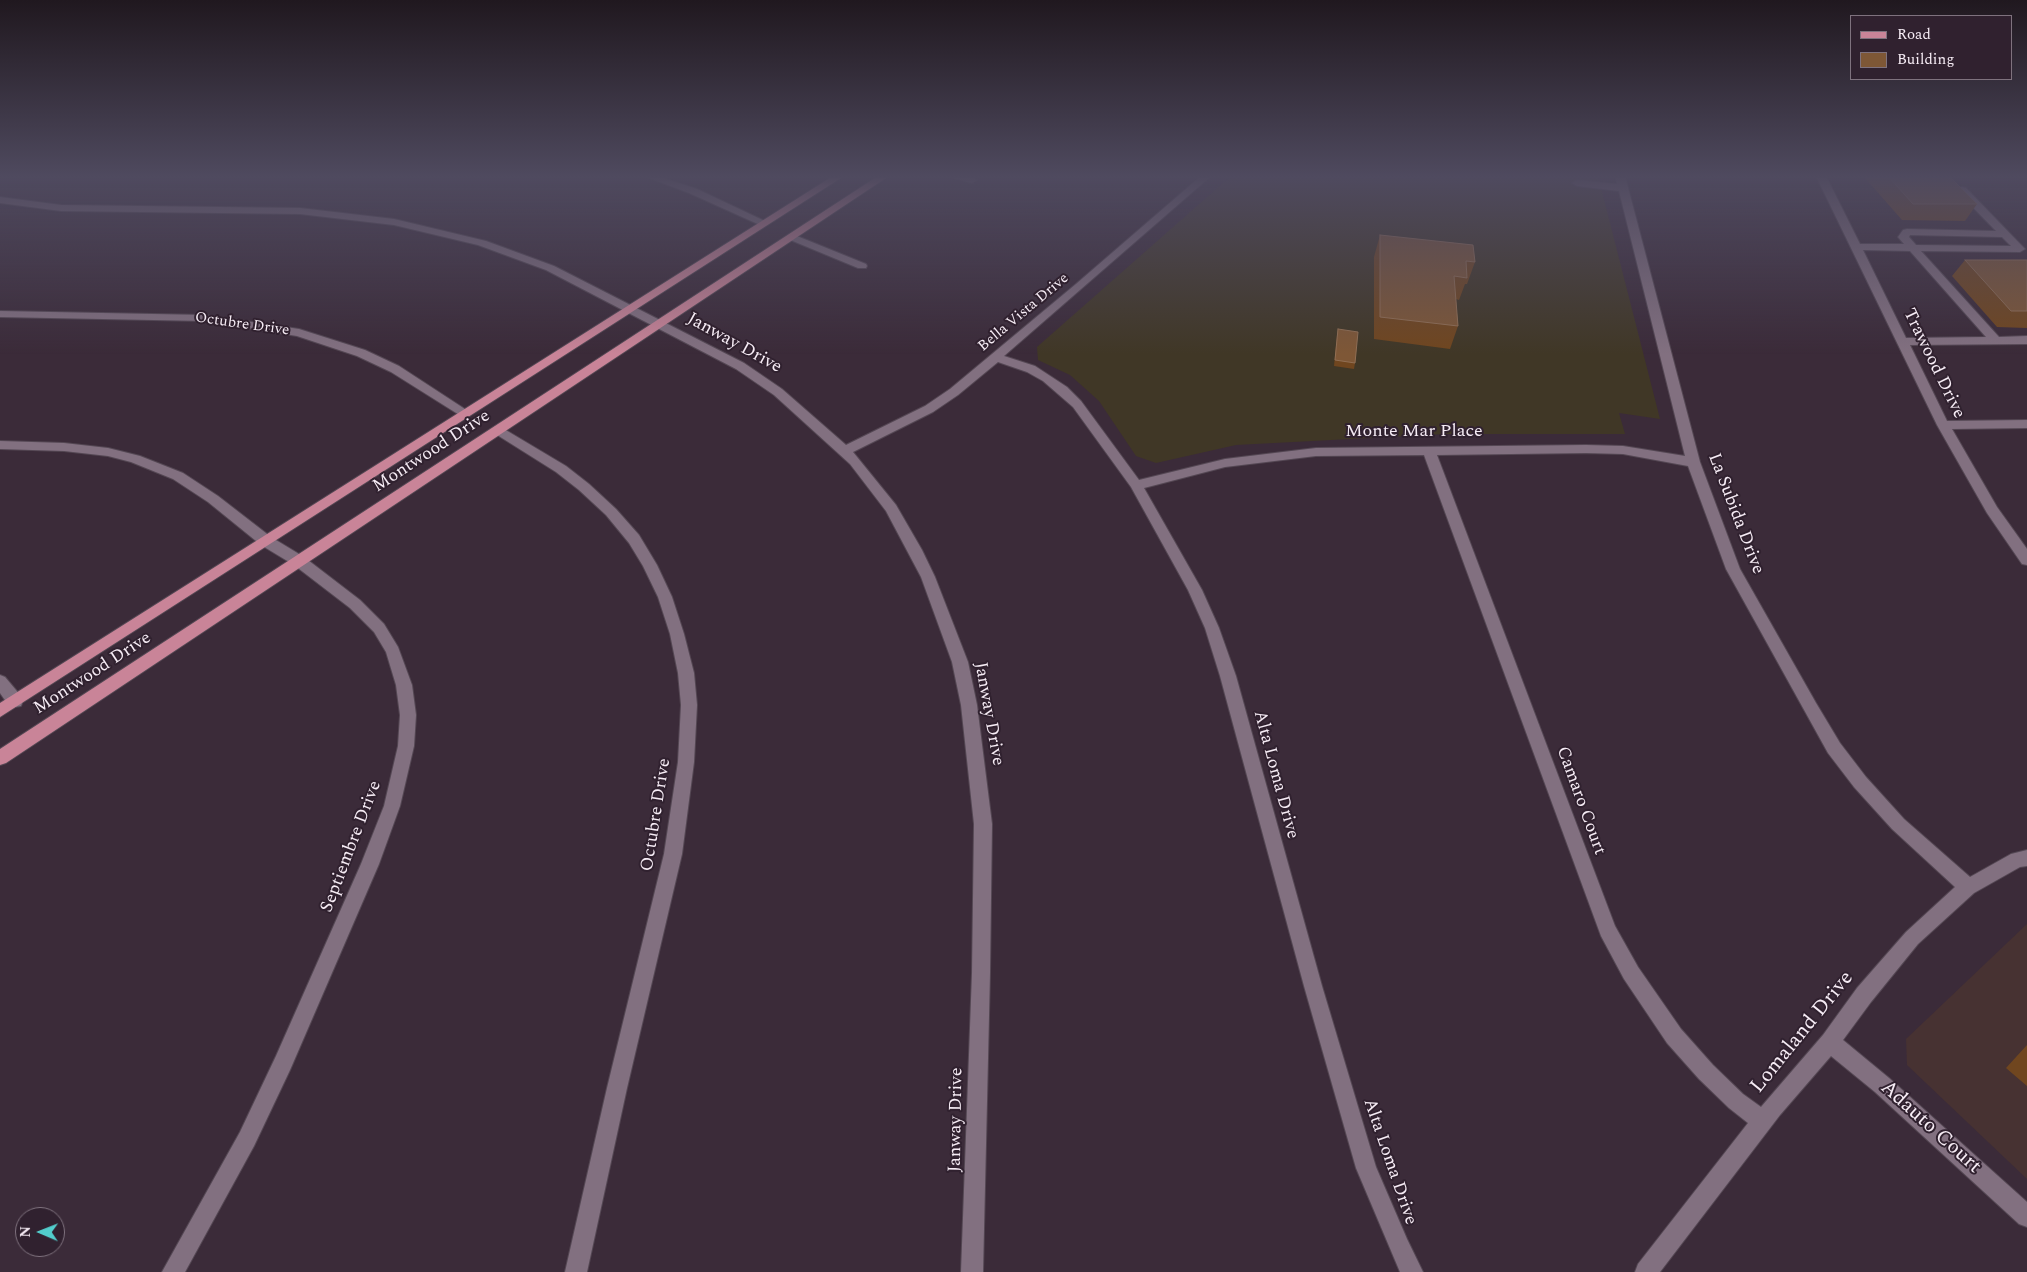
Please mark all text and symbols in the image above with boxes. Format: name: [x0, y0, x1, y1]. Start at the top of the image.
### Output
legend: [1850, 15, 2012, 80]
text: Road: [1897, 23, 1931, 46]
text: Building: [1897, 48, 1954, 71]
street label: Bella Vista Drive: [975, 270, 1073, 356]
street label: Trawood Drive: [1897, 306, 1969, 422]
street label: Octubre Drive: [194, 309, 290, 341]
street label: Janway Drive: [683, 309, 785, 379]
street label: Montwood Drive: [369, 406, 495, 498]
street label: Monte Mar Place: [1345, 421, 1483, 443]
street label: La Subida Drive: [1702, 451, 1768, 577]
street label: Montwood Drive: [30, 628, 156, 720]
street label: Janway Drive: [968, 660, 1008, 768]
street label: Alta Loma Drive: [1247, 708, 1303, 842]
street label: Camaro Court: [1550, 744, 1610, 858]
street label: Octubre Drive: [637, 757, 677, 873]
street label: Septiembre Drive: [317, 778, 387, 916]
street label: Lomaland Drive: [1746, 967, 1860, 1099]
street label: Janway Drive: [945, 1067, 969, 1173]
street label: Adauto Court: [1874, 1076, 1986, 1180]
street label: Alta Loma Drive: [1357, 1096, 1421, 1228]
north arrow: [15, 1207, 65, 1257]
text: N: [15, 1226, 36, 1238]

